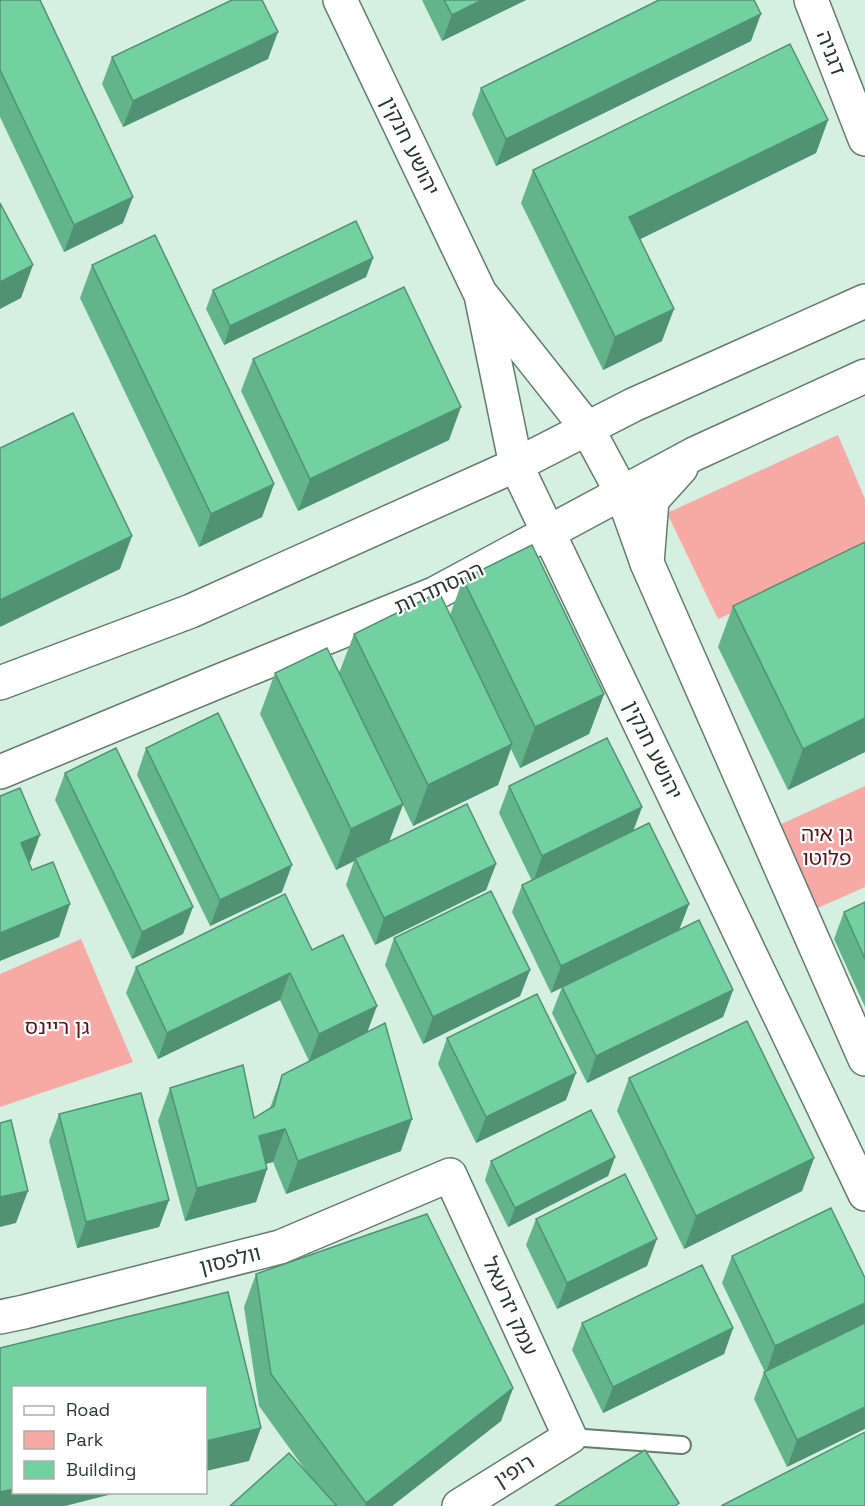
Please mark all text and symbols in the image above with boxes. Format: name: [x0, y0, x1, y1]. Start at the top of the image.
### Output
street label: דגניה: [811, 27, 852, 79]
street label: יהושע חנקין: [375, 92, 446, 200]
street label: ההסתדרות: [390, 555, 488, 620]
street label: יהושע חנקין: [618, 696, 689, 804]
park label: גן איה פלוטו: [801, 820, 853, 871]
park label: גן ריינס: [25, 1013, 90, 1040]
street label: וולפסון: [196, 1239, 263, 1280]
street label: עמק יזרעאל: [477, 1252, 544, 1359]
legend: [12, 1386, 207, 1494]
text: Road: [66, 1398, 110, 1421]
text: Park: [66, 1428, 104, 1451]
street label: רופין: [489, 1448, 539, 1493]
text: Building: [66, 1458, 136, 1481]

